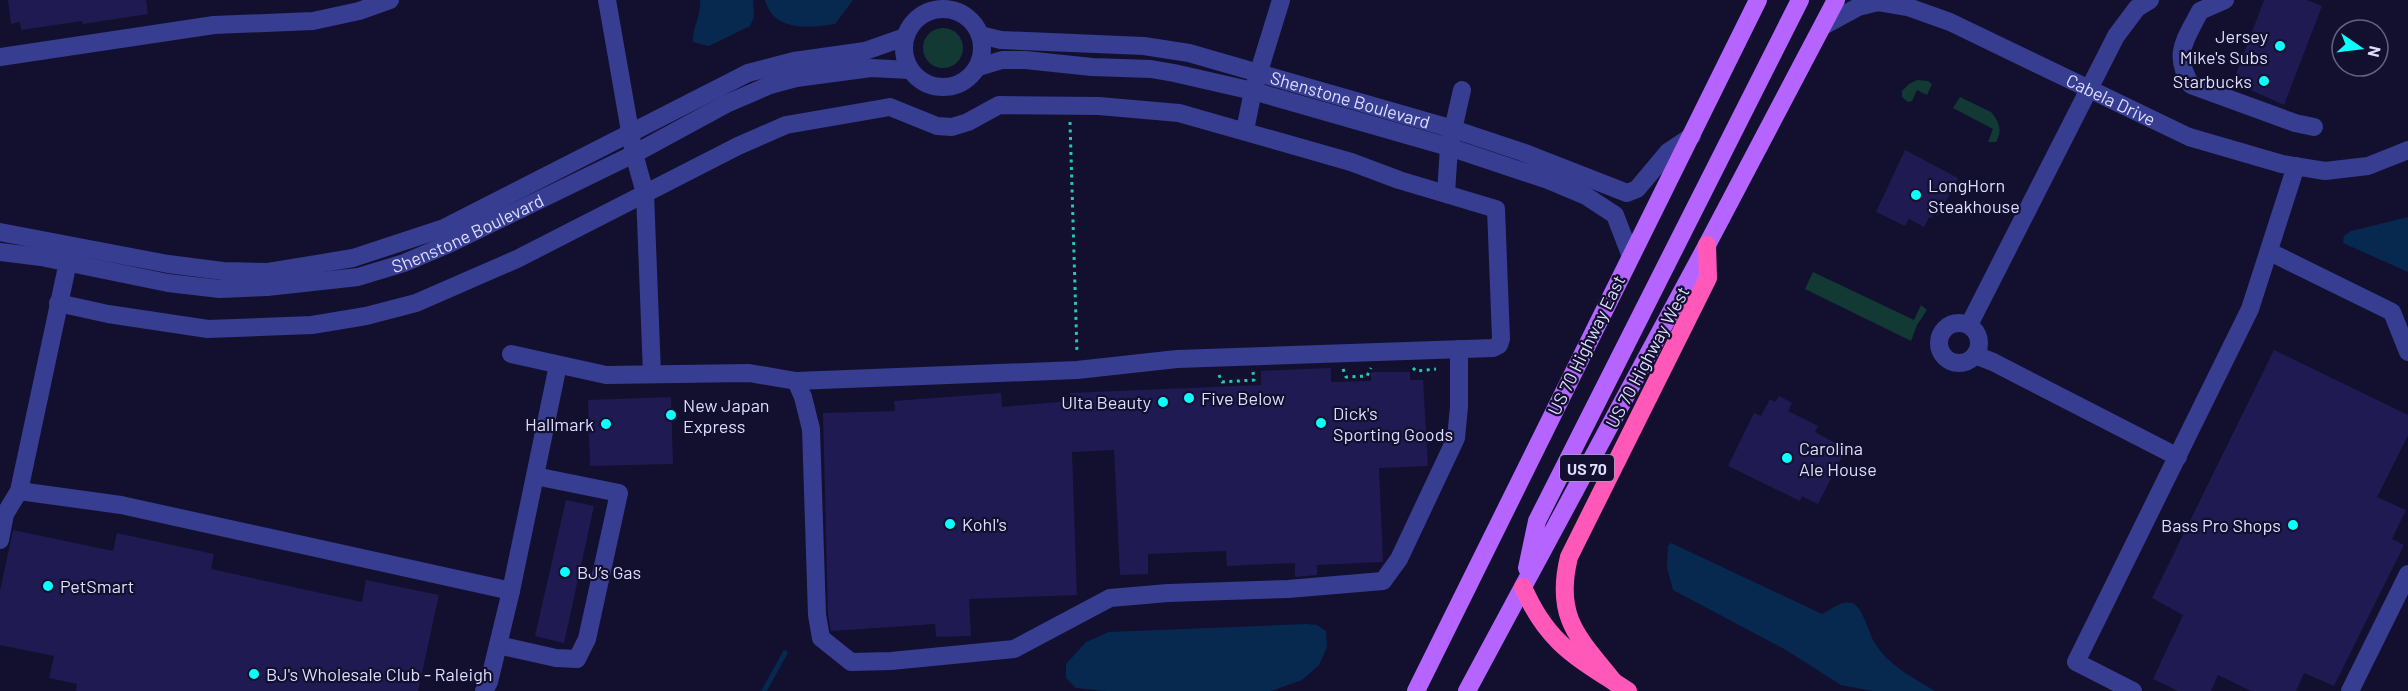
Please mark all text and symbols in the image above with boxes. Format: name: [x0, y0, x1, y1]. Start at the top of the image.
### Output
north arrow: [2330, 18, 2390, 78]
place label: Jersey Mike's Subs: [2180, 25, 2268, 68]
marker: Jersey Mike's Subs: [2273, 39, 2287, 53]
text: N: [2365, 44, 2386, 59]
street label: Shenstone Boulevard: [1268, 66, 1433, 133]
street label: Cabela Drive: [2063, 69, 2159, 130]
place label: Starbucks: [2173, 70, 2252, 92]
marker: Starbucks: [2257, 74, 2271, 88]
place label: LongHorn Steakhouse: [1928, 174, 2020, 217]
marker: LongHorn Steakhouse: [1909, 188, 1923, 202]
street label: Shenstone Boulevard: [389, 189, 547, 277]
street label: US 70 Highway East: [1543, 272, 1629, 418]
street label: US 70 Highway West: [1600, 283, 1694, 431]
place label: Five Below: [1201, 387, 1285, 409]
place label: Ulta Beauty: [1061, 391, 1151, 413]
marker: Five Below: [1182, 391, 1196, 405]
place label: New Japan Express: [683, 394, 770, 437]
marker: Ulta Beauty: [1156, 395, 1170, 409]
place label: Dick's Sporting Goods: [1333, 402, 1453, 445]
marker: New Japan Express: [664, 408, 678, 422]
place label: Hallmark: [525, 413, 594, 435]
marker: Dick's Sporting Goods: [1314, 416, 1328, 430]
marker: Hallmark: [599, 417, 613, 431]
place label: Carolina Ale House: [1799, 437, 1877, 480]
marker: Carolina Ale House: [1780, 451, 1794, 465]
road number: US 70: [1560, 455, 1614, 481]
place label: Kohl's: [962, 513, 1007, 535]
place label: Bass Pro Shops: [2161, 514, 2281, 536]
marker: Kohl's: [943, 517, 957, 531]
marker: Bass Pro Shops: [2286, 518, 2300, 532]
place label: BJ’s Gas: [577, 561, 641, 583]
marker: BJ’s Gas: [558, 565, 572, 579]
place label: PetSmart: [60, 575, 134, 597]
marker: PetSmart: [41, 579, 55, 593]
place label: BJ's Wholesale Club - Raleigh: [266, 663, 492, 685]
marker: BJ's Wholesale Club - Raleigh: [247, 667, 261, 681]

